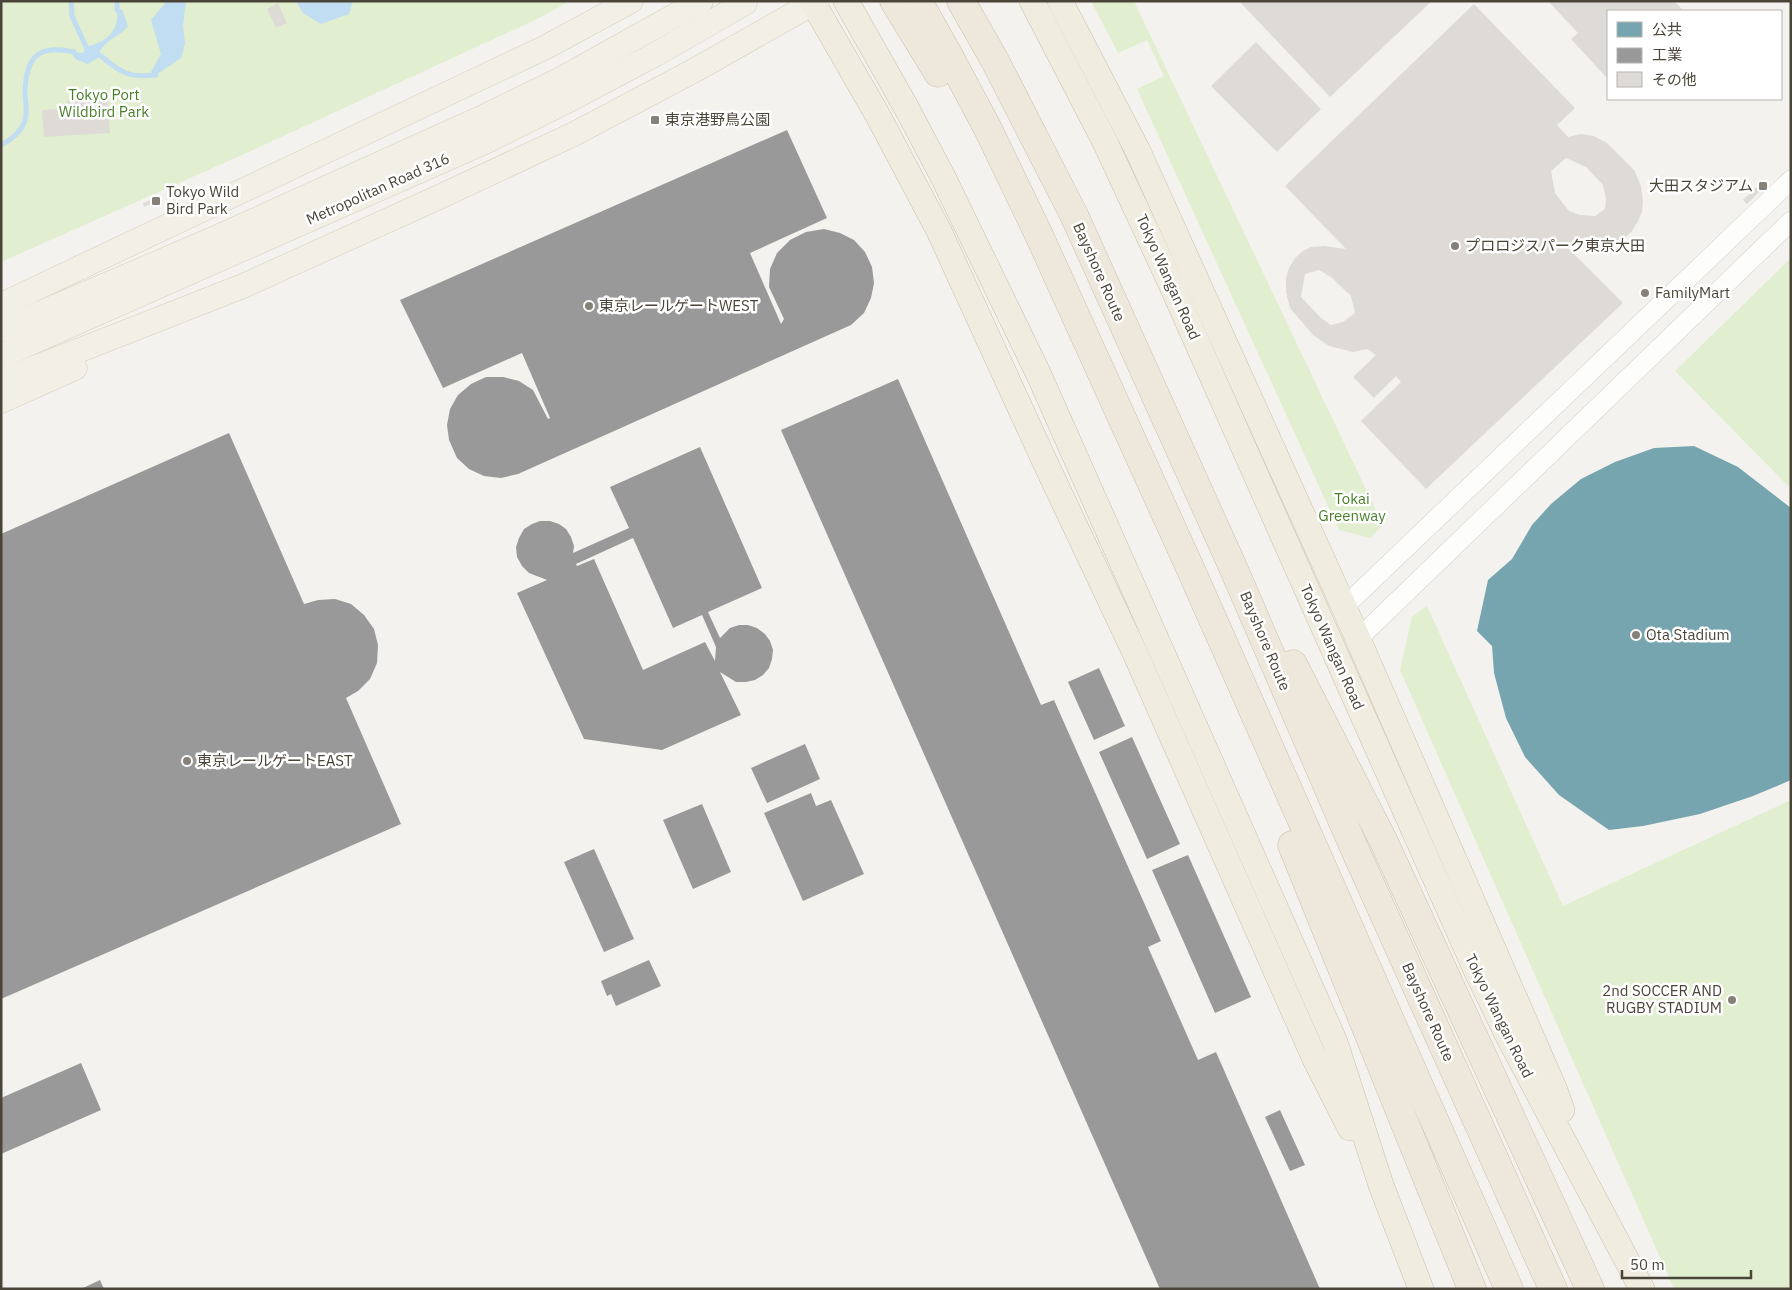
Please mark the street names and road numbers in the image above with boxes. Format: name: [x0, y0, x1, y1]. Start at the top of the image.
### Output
street label: Metropolitan Road 316: [303, 148, 452, 229]
street label: Tokyo Wangan Road: [1132, 211, 1205, 343]
street label: Bayshore Route: [1069, 219, 1130, 324]
street label: Tokyo Wangan Road: [1296, 581, 1369, 713]
street label: Bayshore Route: [1236, 588, 1295, 693]
street label: Tokyo Wangan Road: [1461, 951, 1538, 1081]
street label: Bayshore Route: [1398, 959, 1459, 1064]

